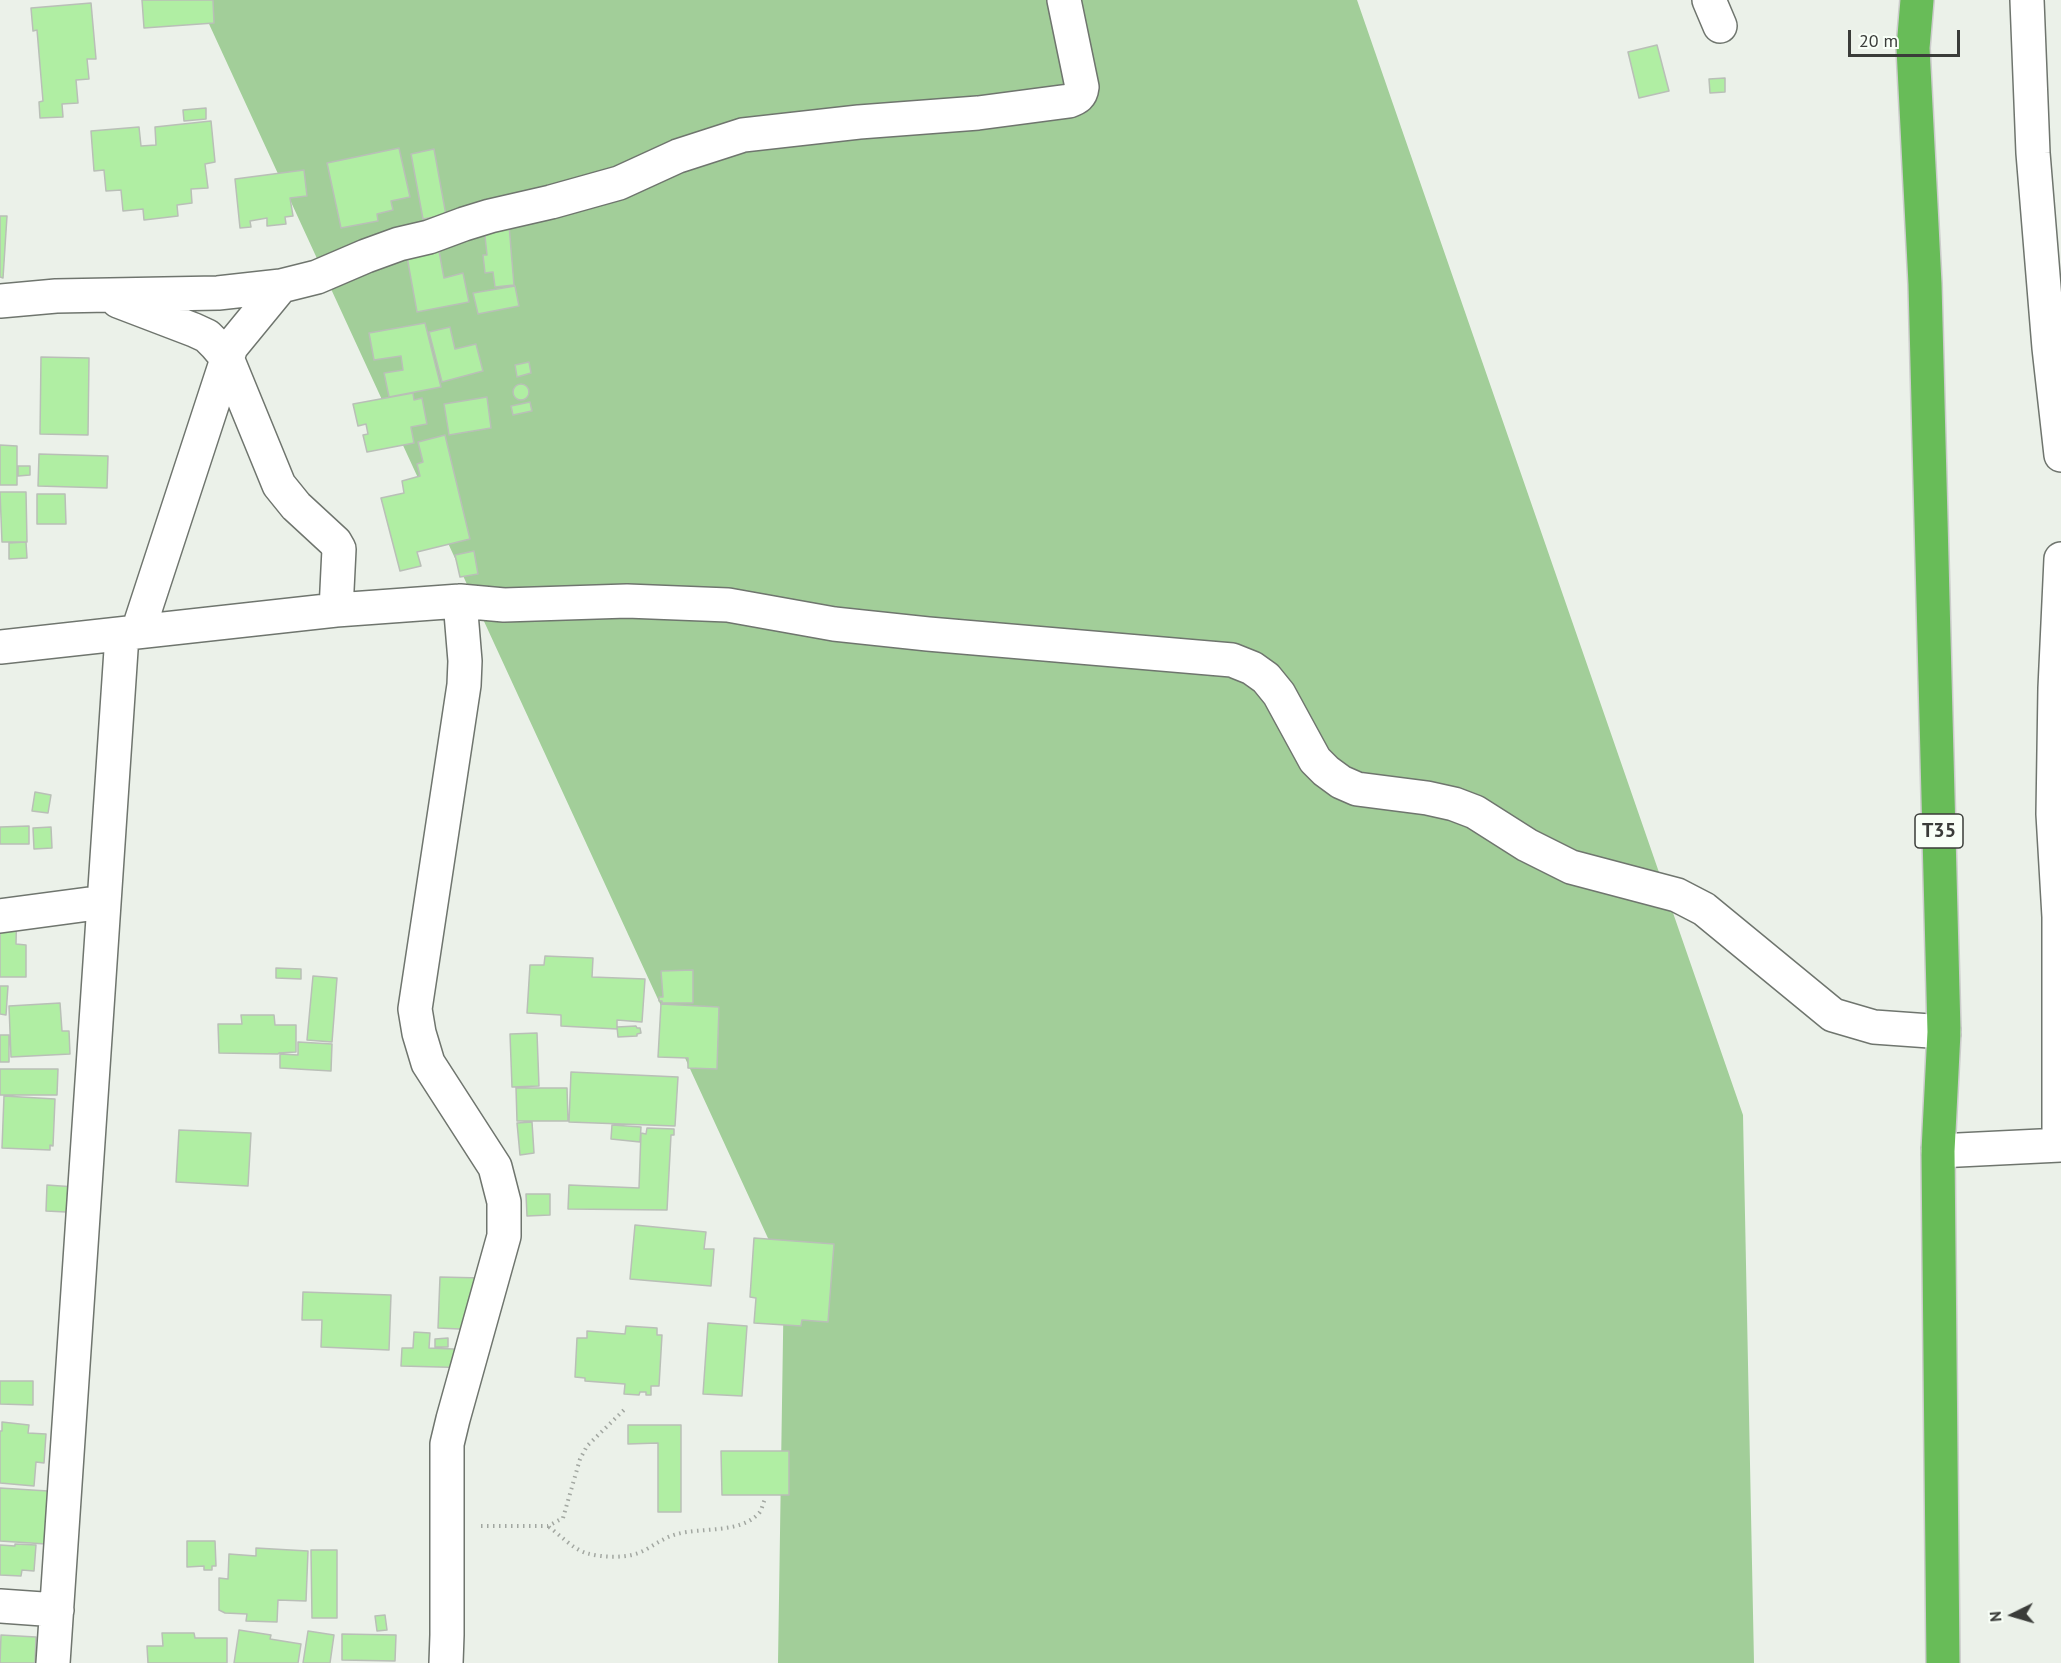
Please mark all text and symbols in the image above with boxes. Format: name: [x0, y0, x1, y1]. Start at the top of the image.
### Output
scale bar: [1851, 18, 1964, 56]
text: 20 m: [1859, 29, 1898, 52]
road number: T35: [1915, 814, 1963, 848]
north arrow: [1983, 1585, 2043, 1645]
text: N: [1985, 1610, 2005, 1623]

